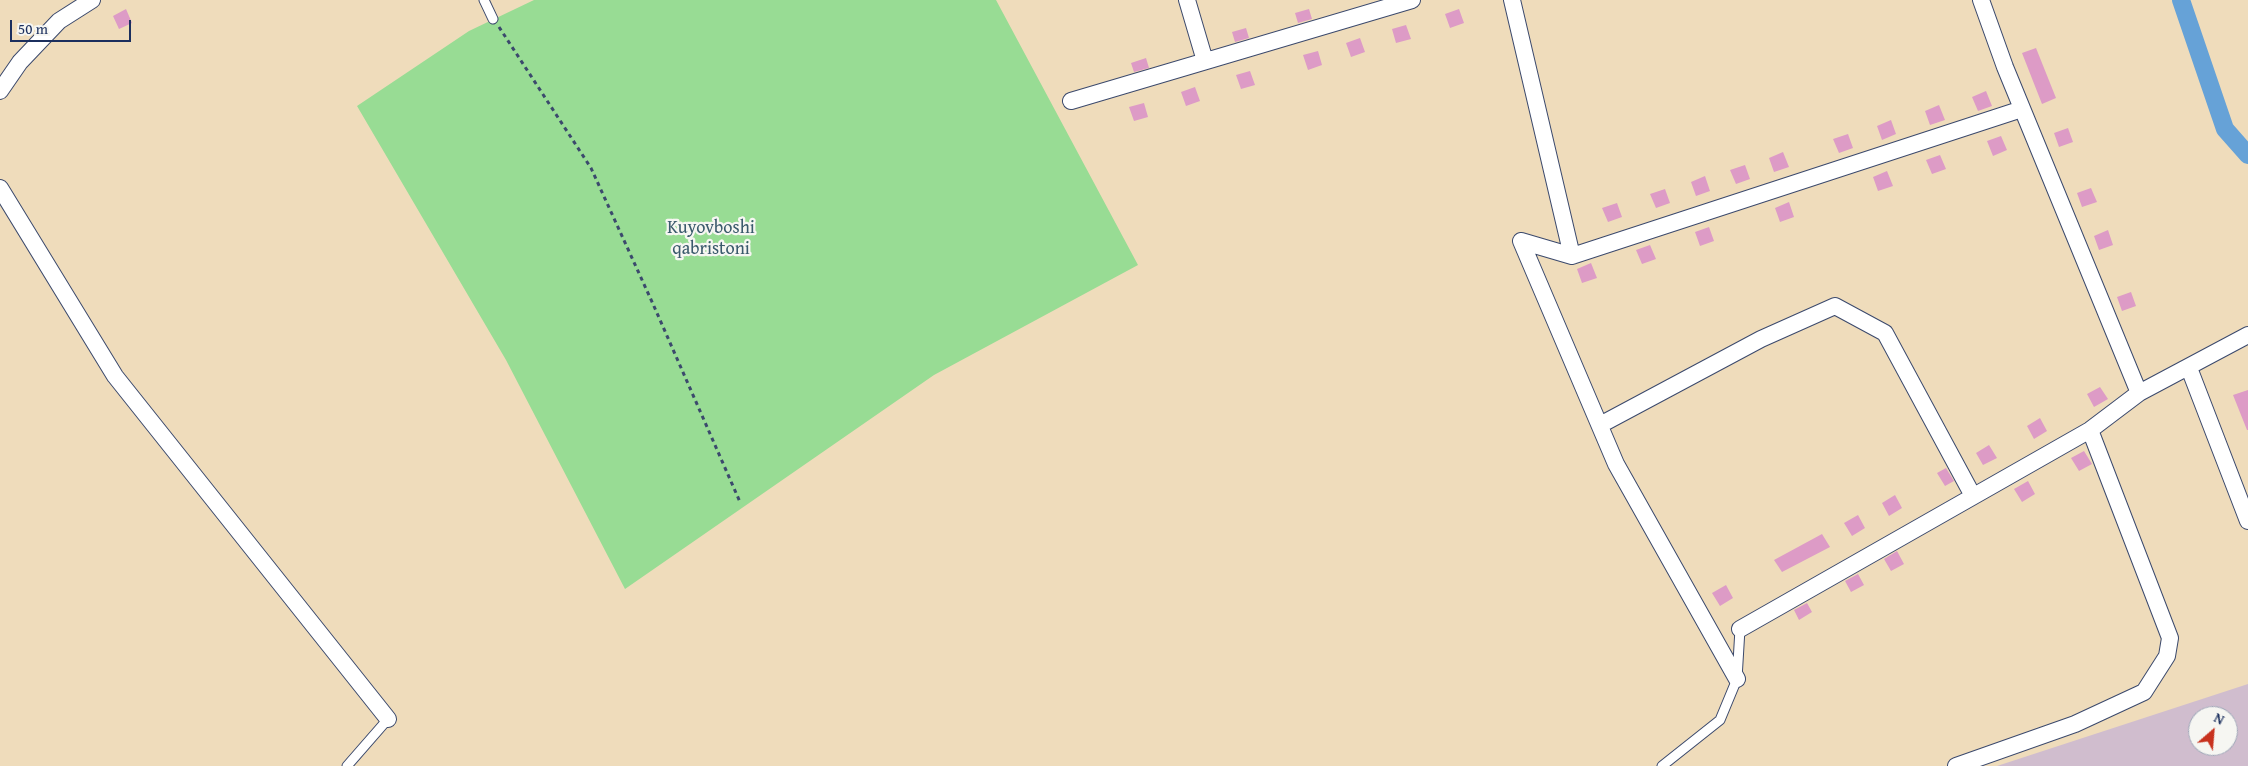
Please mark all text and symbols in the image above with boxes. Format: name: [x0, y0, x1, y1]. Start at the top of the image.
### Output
scale bar: [12, 10, 134, 42]
text: 50 m: [18, 18, 48, 39]
park label: Kuyovboshi qabristoni: [667, 217, 755, 260]
north arrow: [2188, 706, 2238, 756]
text: N: [2211, 707, 2228, 730]

